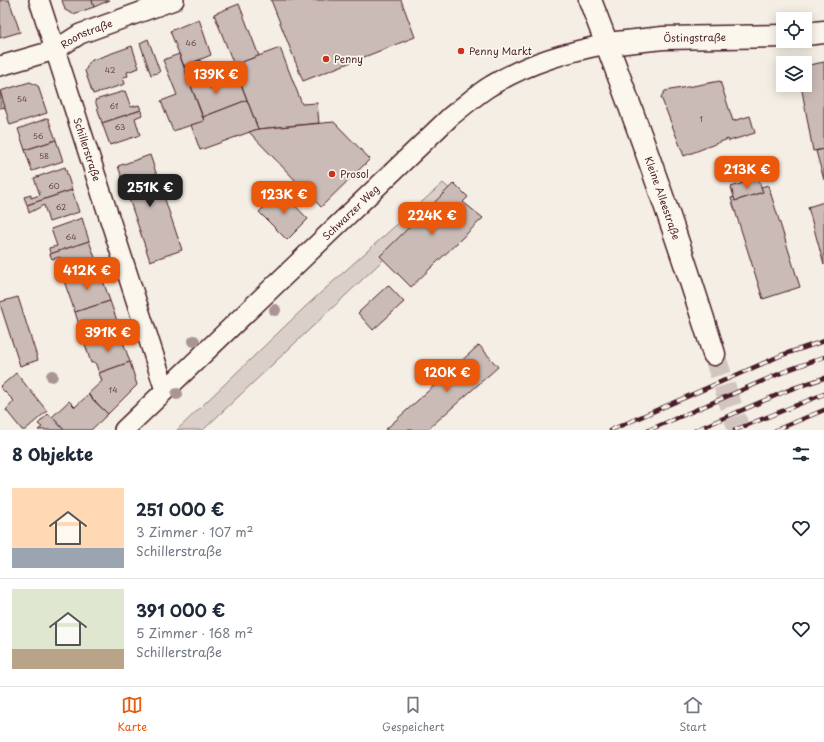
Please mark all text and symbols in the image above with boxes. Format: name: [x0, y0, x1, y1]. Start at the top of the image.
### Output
map controls: [776, 12, 812, 92]
button: locate: [776, 12, 812, 48]
street label: Roonstraße: [57, 15, 114, 52]
street label: Östingstraße: [663, 29, 726, 45]
house number: 46: [186, 37, 197, 49]
place label: Penny Markt: [469, 43, 532, 58]
marker: Penny Markt: [456, 46, 466, 56]
place label: Penny: [334, 51, 363, 66]
marker: Penny: [321, 54, 331, 64]
button: layers: [776, 56, 812, 92]
pin: 139K €: [183, 61, 249, 95]
house number: 42: [105, 64, 116, 76]
text: 139K €: [194, 64, 238, 83]
house number: 54: [17, 93, 27, 105]
house number: 61: [110, 100, 119, 112]
house number: 1: [699, 113, 703, 125]
street label: Schillerstraße: [70, 115, 105, 183]
house number: 63: [115, 121, 125, 133]
house number: 56: [33, 130, 44, 142]
house number: 58: [39, 150, 49, 162]
street label: Kleine Alleestraße: [642, 154, 684, 242]
pin: 213K €: [714, 156, 780, 190]
text: 213K €: [723, 159, 771, 178]
place label: Prosol: [340, 166, 369, 181]
marker: Prosol: [327, 169, 337, 179]
pin: 251K €: [117, 174, 183, 208]
text: 251K €: [127, 177, 173, 196]
house number: 60: [48, 180, 60, 192]
pin: 123K €: [251, 181, 317, 215]
street label: Schwarzer Weg: [318, 181, 382, 243]
text: 123K €: [260, 184, 308, 203]
house number: 62: [56, 201, 66, 213]
pin: 224K €: [399, 202, 465, 236]
text: 224K €: [407, 205, 457, 224]
house number: 64: [66, 231, 76, 243]
pin: 412K €: [54, 257, 120, 291]
text: 412K €: [63, 260, 111, 279]
pin: 391K €: [75, 319, 141, 353]
text: 391K €: [85, 322, 131, 341]
pin: 120K €: [414, 359, 480, 393]
text: 120K €: [424, 362, 470, 381]
house number: 14: [109, 384, 117, 396]
text: 8 Objekte: [12, 441, 93, 467]
icon: filters: [790, 443, 812, 465]
text: 251 000 €: [136, 496, 224, 522]
icon: home: [44, 504, 92, 552]
icon: heart: [790, 517, 812, 539]
text: 3 Zimmer · 107 m²: [136, 522, 253, 541]
text: Schillerstraße: [136, 541, 222, 560]
text: 391 000 €: [136, 597, 225, 623]
icon: home: [44, 605, 92, 653]
icon: heart: [790, 618, 812, 640]
text: 5 Zimmer · 168 m²: [136, 623, 253, 642]
text: Schillerstraße: [136, 642, 222, 661]
tab: Karte: [117, 694, 147, 735]
tab: Gespeichert: [382, 694, 444, 735]
tab: Start: [679, 694, 707, 735]

